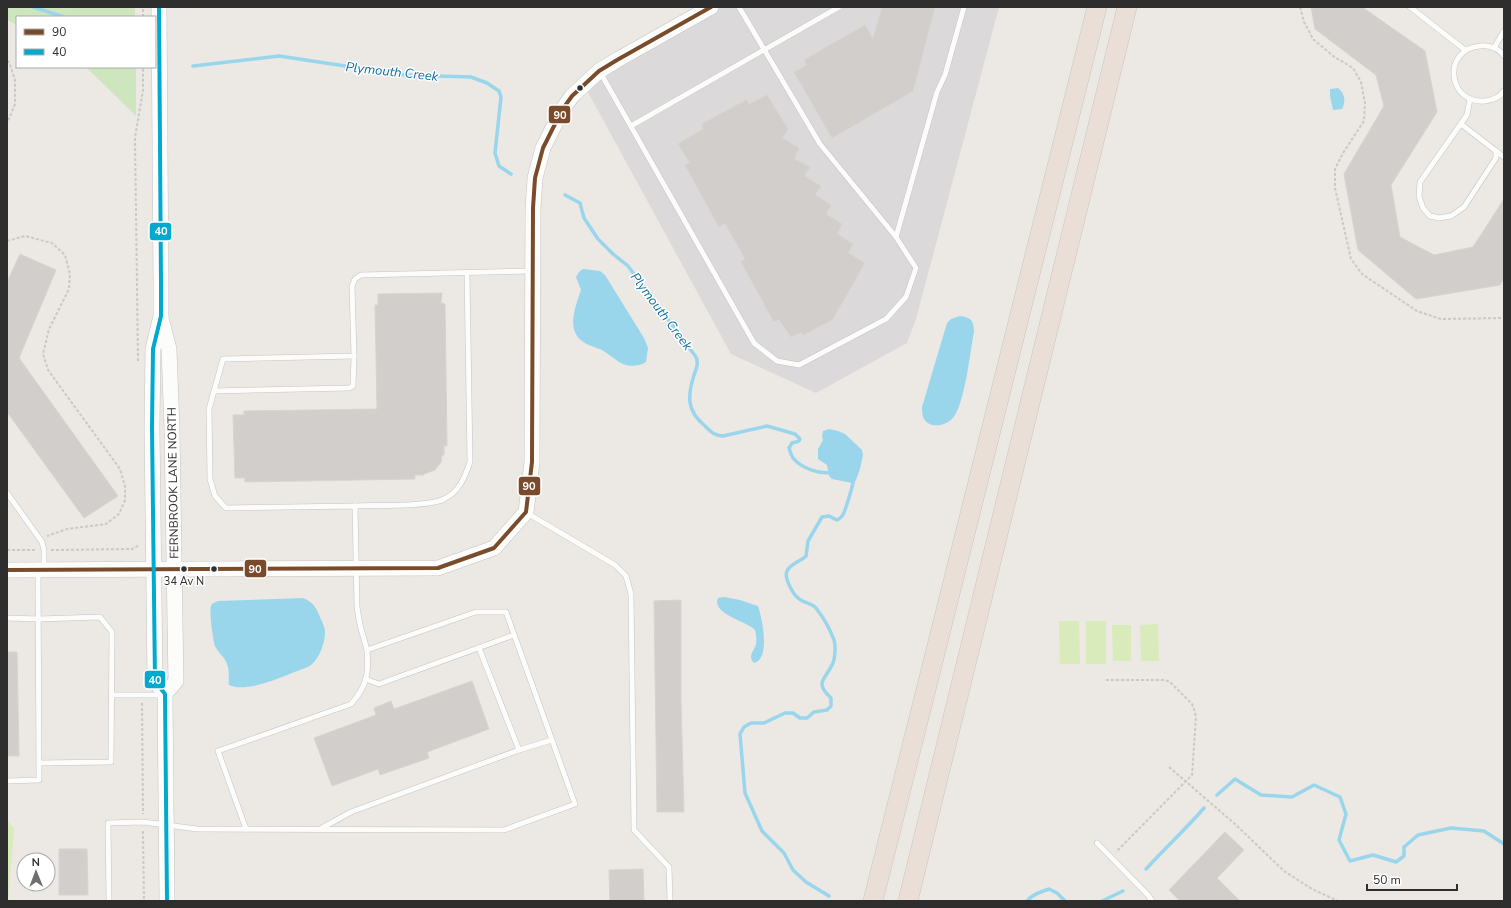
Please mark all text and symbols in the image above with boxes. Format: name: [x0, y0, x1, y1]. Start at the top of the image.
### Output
legend: [16, 16, 156, 68]
text: 90: [52, 24, 66, 40]
text: 40: [52, 44, 66, 60]
water label: Plymouth Creek: [345, 58, 440, 86]
unlabelled marker: [575, 83, 585, 93]
line badge: 90: [548, 105, 571, 124]
text: 90: [553, 108, 567, 123]
line badge: 40: [149, 222, 172, 241]
text: 40: [154, 224, 168, 239]
water label: Plymouth Creek: [626, 269, 697, 355]
street label: FERNBROOK LANE NORTH: [164, 407, 182, 559]
line badge: 90: [518, 476, 541, 496]
text: 90: [522, 479, 536, 494]
line badge: 90: [244, 559, 267, 578]
text: 90: [248, 562, 262, 577]
marker: 34 Av N: [179, 564, 189, 574]
unlabelled marker: [209, 564, 219, 574]
place label: 34 Av N: [164, 574, 204, 589]
line badge: 40: [144, 670, 166, 689]
text: 40: [148, 673, 162, 688]
north arrow: [16, 852, 56, 892]
text: N: [32, 855, 40, 870]
scale bar: [1367, 866, 1457, 892]
text: 50 m: [1373, 872, 1401, 888]

